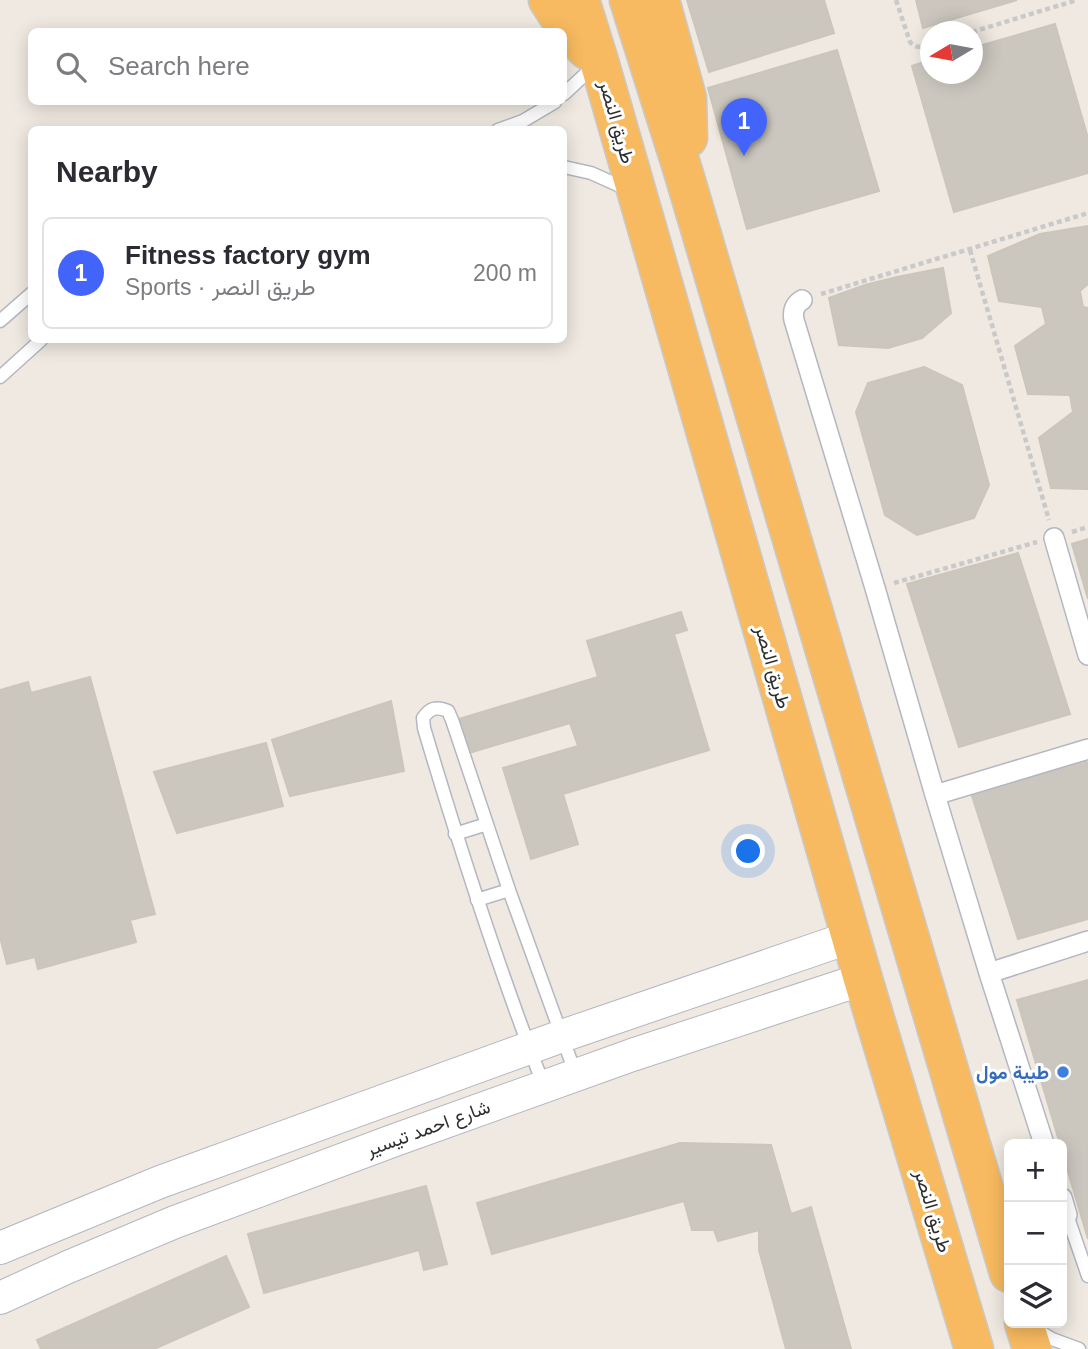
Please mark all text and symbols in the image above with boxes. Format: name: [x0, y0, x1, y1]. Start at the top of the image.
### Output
north arrow: [920, 21, 983, 84]
search box: [28, 28, 567, 105]
icon: search: [52, 48, 90, 86]
text: Search here: [108, 51, 250, 81]
street label: طريق النصر: [594, 77, 639, 166]
pin: 1: [721, 98, 767, 156]
text: Nearby: [56, 155, 158, 188]
text: Fitness factory gym: [125, 240, 371, 270]
text: 1: [75, 260, 87, 286]
text: 200 m: [473, 260, 537, 286]
text: Sports · طريق النصر: [125, 274, 315, 300]
street label: طريق النصر: [750, 622, 795, 711]
your location: [731, 834, 765, 868]
place label: طيبة مول: [976, 1062, 1049, 1085]
marker: طيبة مول: [1055, 1064, 1071, 1080]
street label: شارع احمد تيسير: [362, 1096, 494, 1162]
map controls: [1004, 1139, 1067, 1328]
button: +: [1004, 1139, 1067, 1202]
street label: طريق النصر: [909, 1166, 956, 1255]
button: −: [1004, 1202, 1067, 1265]
button: layers: [1004, 1265, 1067, 1328]

